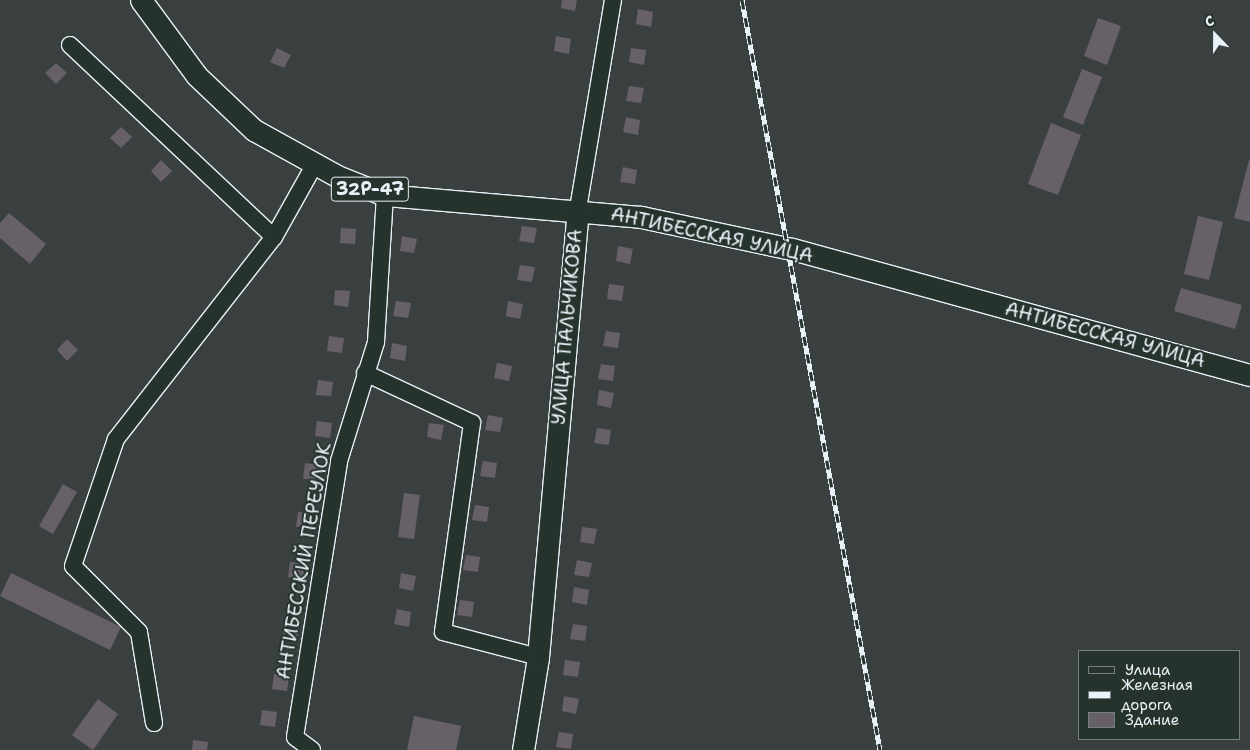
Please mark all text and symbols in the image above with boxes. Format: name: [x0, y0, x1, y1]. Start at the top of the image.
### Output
north arrow: [1190, 10, 1240, 60]
text: С: [1202, 11, 1217, 31]
road number: 32Р-47: [330, 173, 410, 204]
street label: АНТИБЕССКАЯ УЛИЦА: [609, 202, 815, 268]
street label: УЛИЦА ПАЛЬЧИКОВА: [547, 228, 587, 426]
street label: АНТИБЕССКАЯ УЛИЦА: [1002, 297, 1208, 373]
street label: АНТИБЕССКИЙ ПЕРЕУЛОК: [272, 441, 336, 681]
legend: [1078, 650, 1240, 740]
text: Улица: [1125, 660, 1170, 680]
text: Железная дорога: [1121, 675, 1193, 715]
text: Здание: [1125, 710, 1179, 730]

